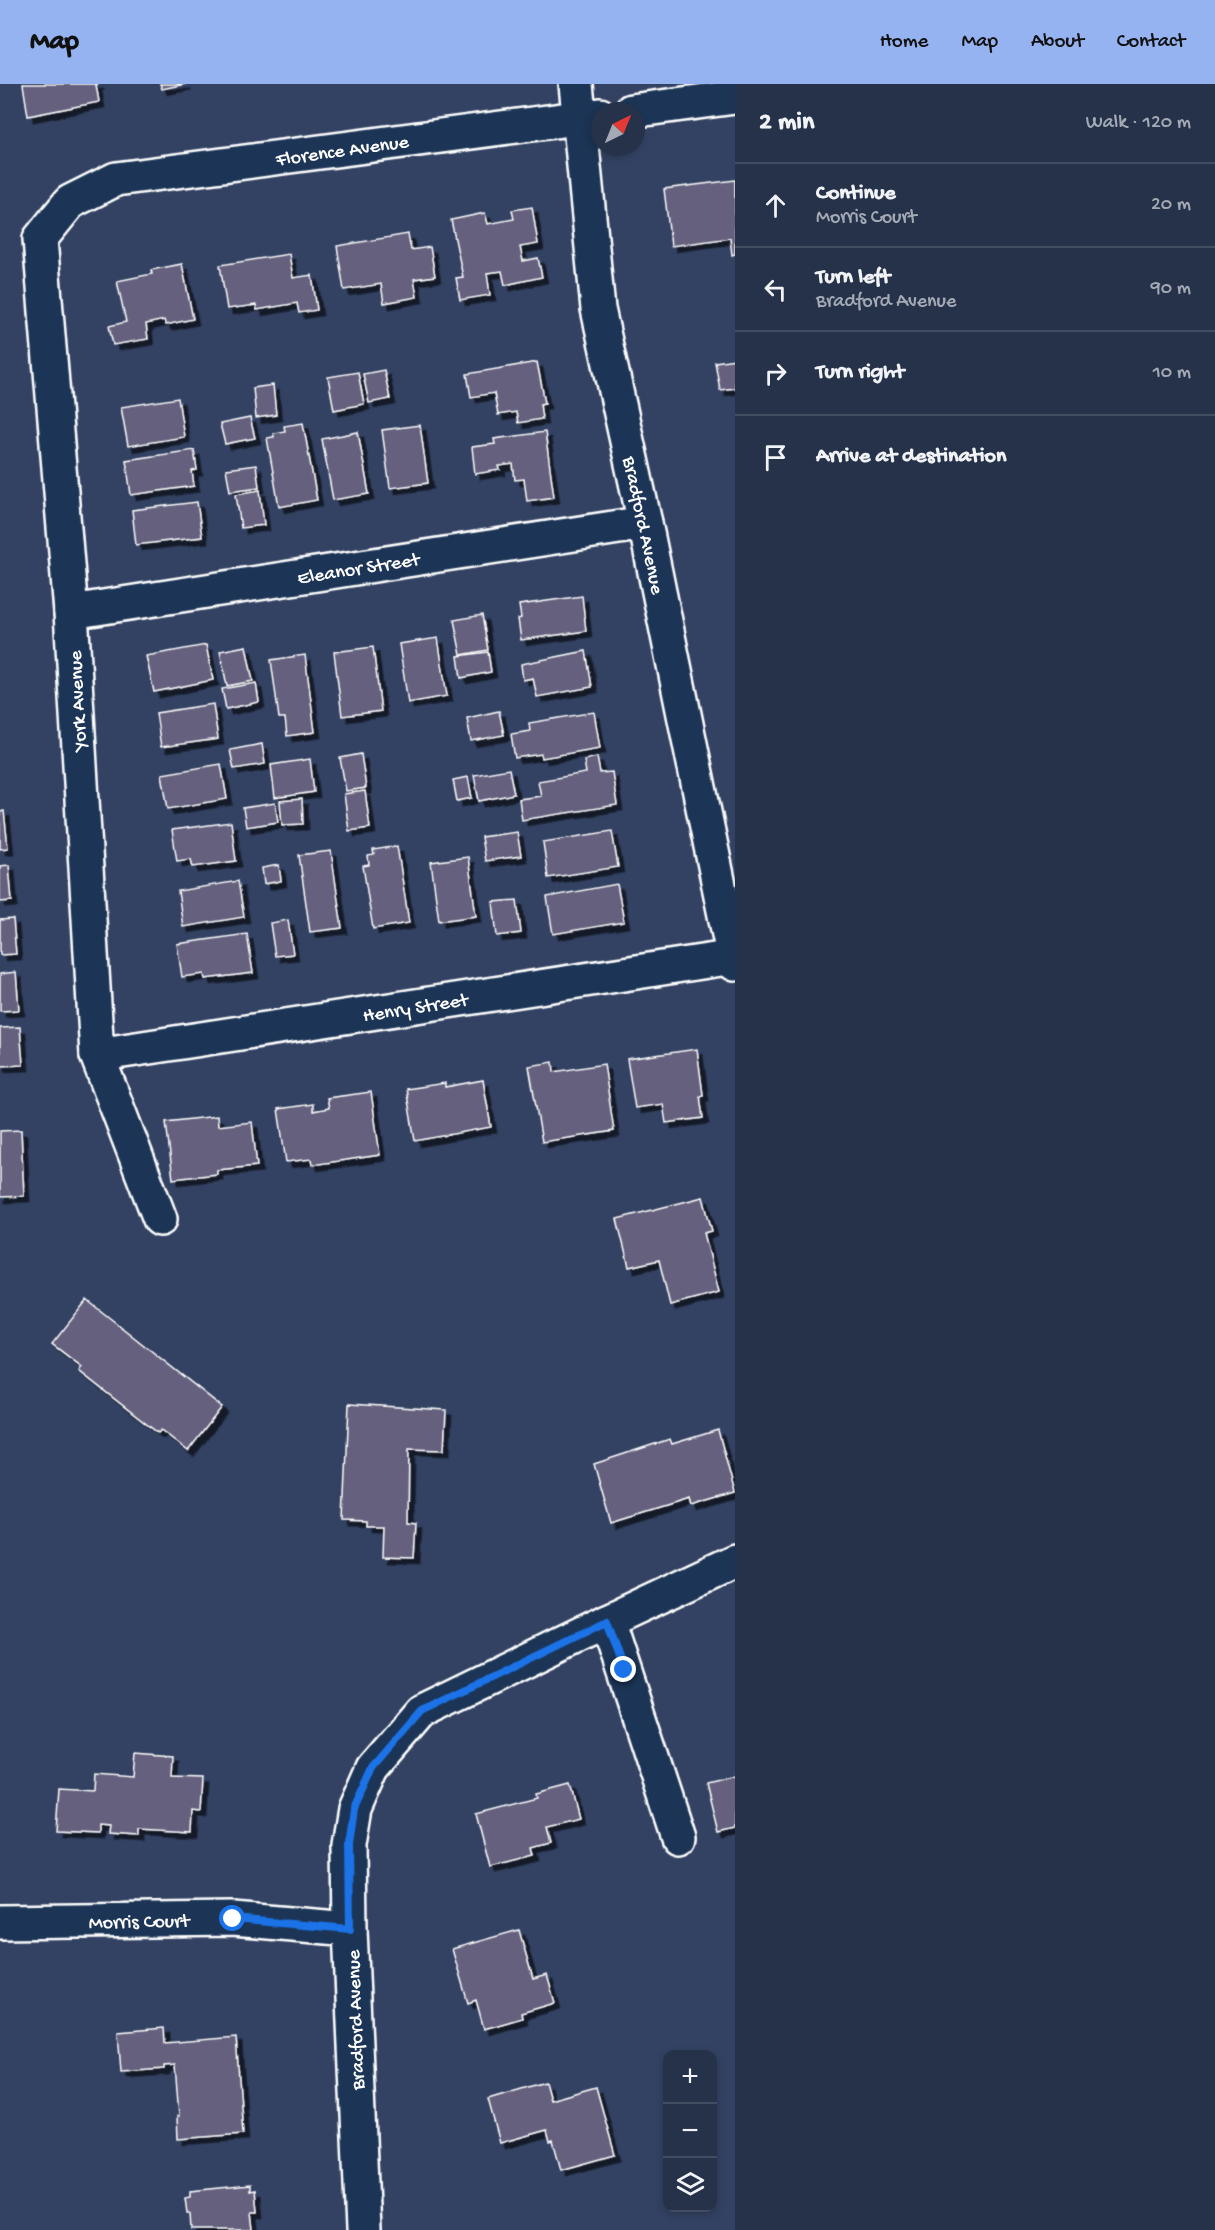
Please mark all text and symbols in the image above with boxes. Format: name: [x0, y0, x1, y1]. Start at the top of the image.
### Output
text: Map: [30, 26, 79, 59]
text: Home: [880, 30, 928, 55]
text: Map: [961, 30, 998, 55]
text: About: [1031, 30, 1084, 55]
text: Contact: [1117, 30, 1185, 55]
north arrow: [591, 102, 645, 156]
text: 2 min: [759, 108, 814, 139]
text: Walk · 120 m: [1086, 112, 1191, 135]
street label: Florence Avenue: [274, 132, 411, 173]
text: Continue: [816, 181, 896, 207]
icon: ahead: [759, 189, 792, 222]
text: 20 m: [1151, 194, 1191, 217]
text: Morris Court: [816, 207, 917, 230]
text: Turn left: [816, 265, 890, 291]
icon: left: [759, 273, 792, 306]
text: 90 m: [1151, 278, 1191, 301]
text: Bradford Avenue: [816, 291, 956, 314]
icon: right: [759, 357, 792, 390]
text: Turn right: [816, 360, 904, 386]
text: 10 m: [1153, 362, 1191, 385]
icon: arrive: [759, 441, 792, 474]
text: Arrive at destination: [816, 444, 1006, 470]
street label: Bradford Avenue: [616, 454, 668, 597]
street label: Eleanor Street: [296, 549, 423, 591]
street label: York Avenue: [65, 649, 94, 754]
street label: Henry Street: [361, 990, 472, 1029]
route end: [610, 1656, 636, 1682]
route start: [219, 1905, 245, 1931]
street label: Morris Court: [89, 1911, 191, 1936]
street label: Bradford Avenue: [344, 1949, 371, 2091]
map controls: [663, 2050, 717, 2212]
button: +: [663, 2050, 717, 2104]
button: −: [663, 2104, 717, 2158]
button: layers: [663, 2158, 717, 2212]

